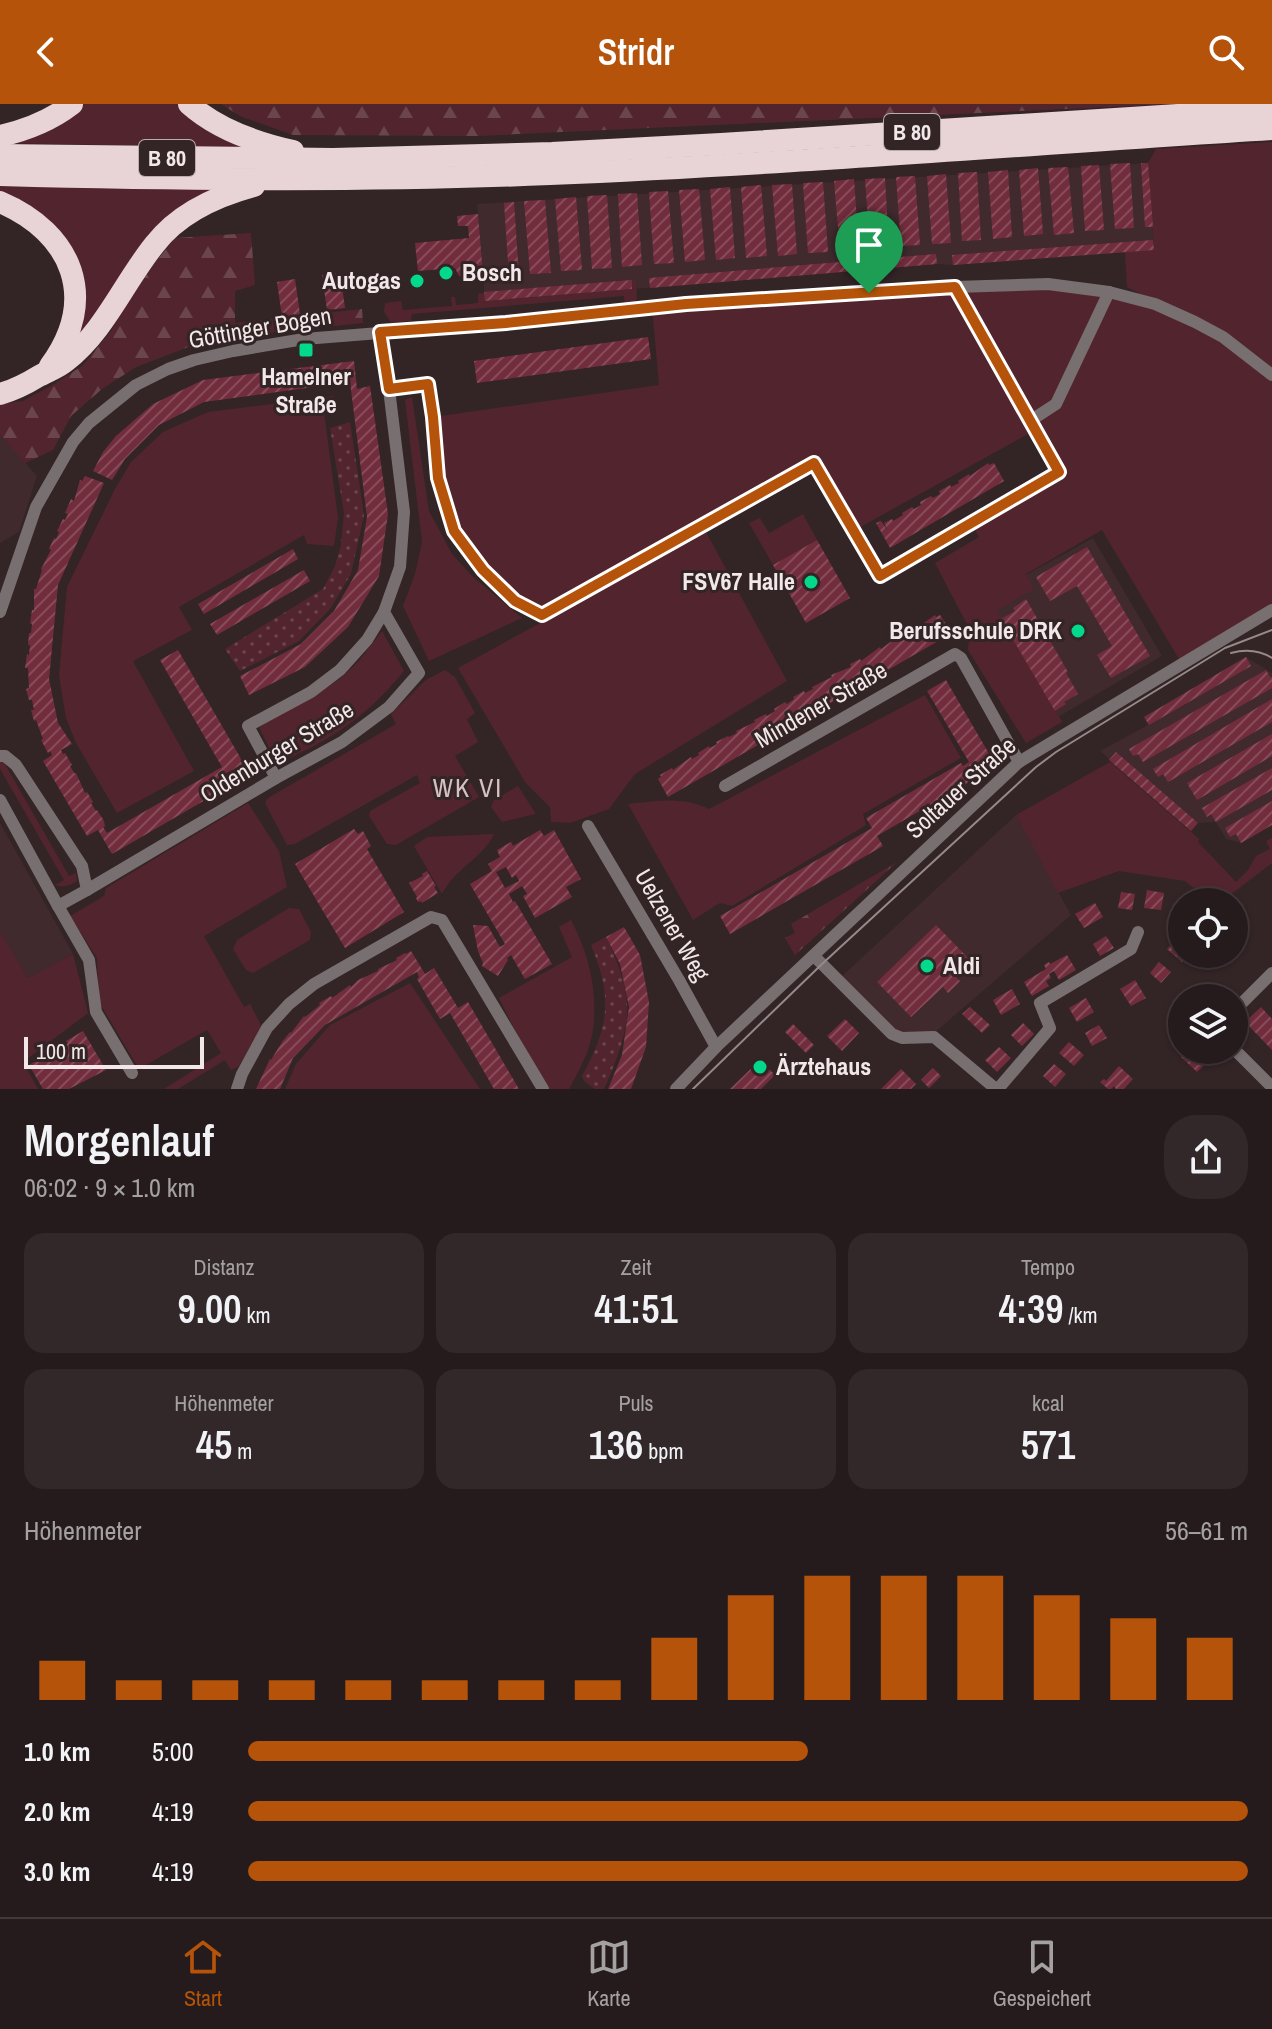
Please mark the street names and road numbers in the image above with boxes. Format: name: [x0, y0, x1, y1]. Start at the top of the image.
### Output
road number: B 80: [884, 114, 940, 150]
road number: B 80: [139, 140, 195, 176]
street label: Göttinger Bogen: [186, 299, 334, 355]
street label: Mindener Straße: [749, 653, 892, 755]
street label: Oldenburger Straße: [194, 693, 359, 810]
street label: Soltauer Straße: [898, 729, 1022, 845]
street label: Uelzener Weg: [628, 863, 718, 986]

